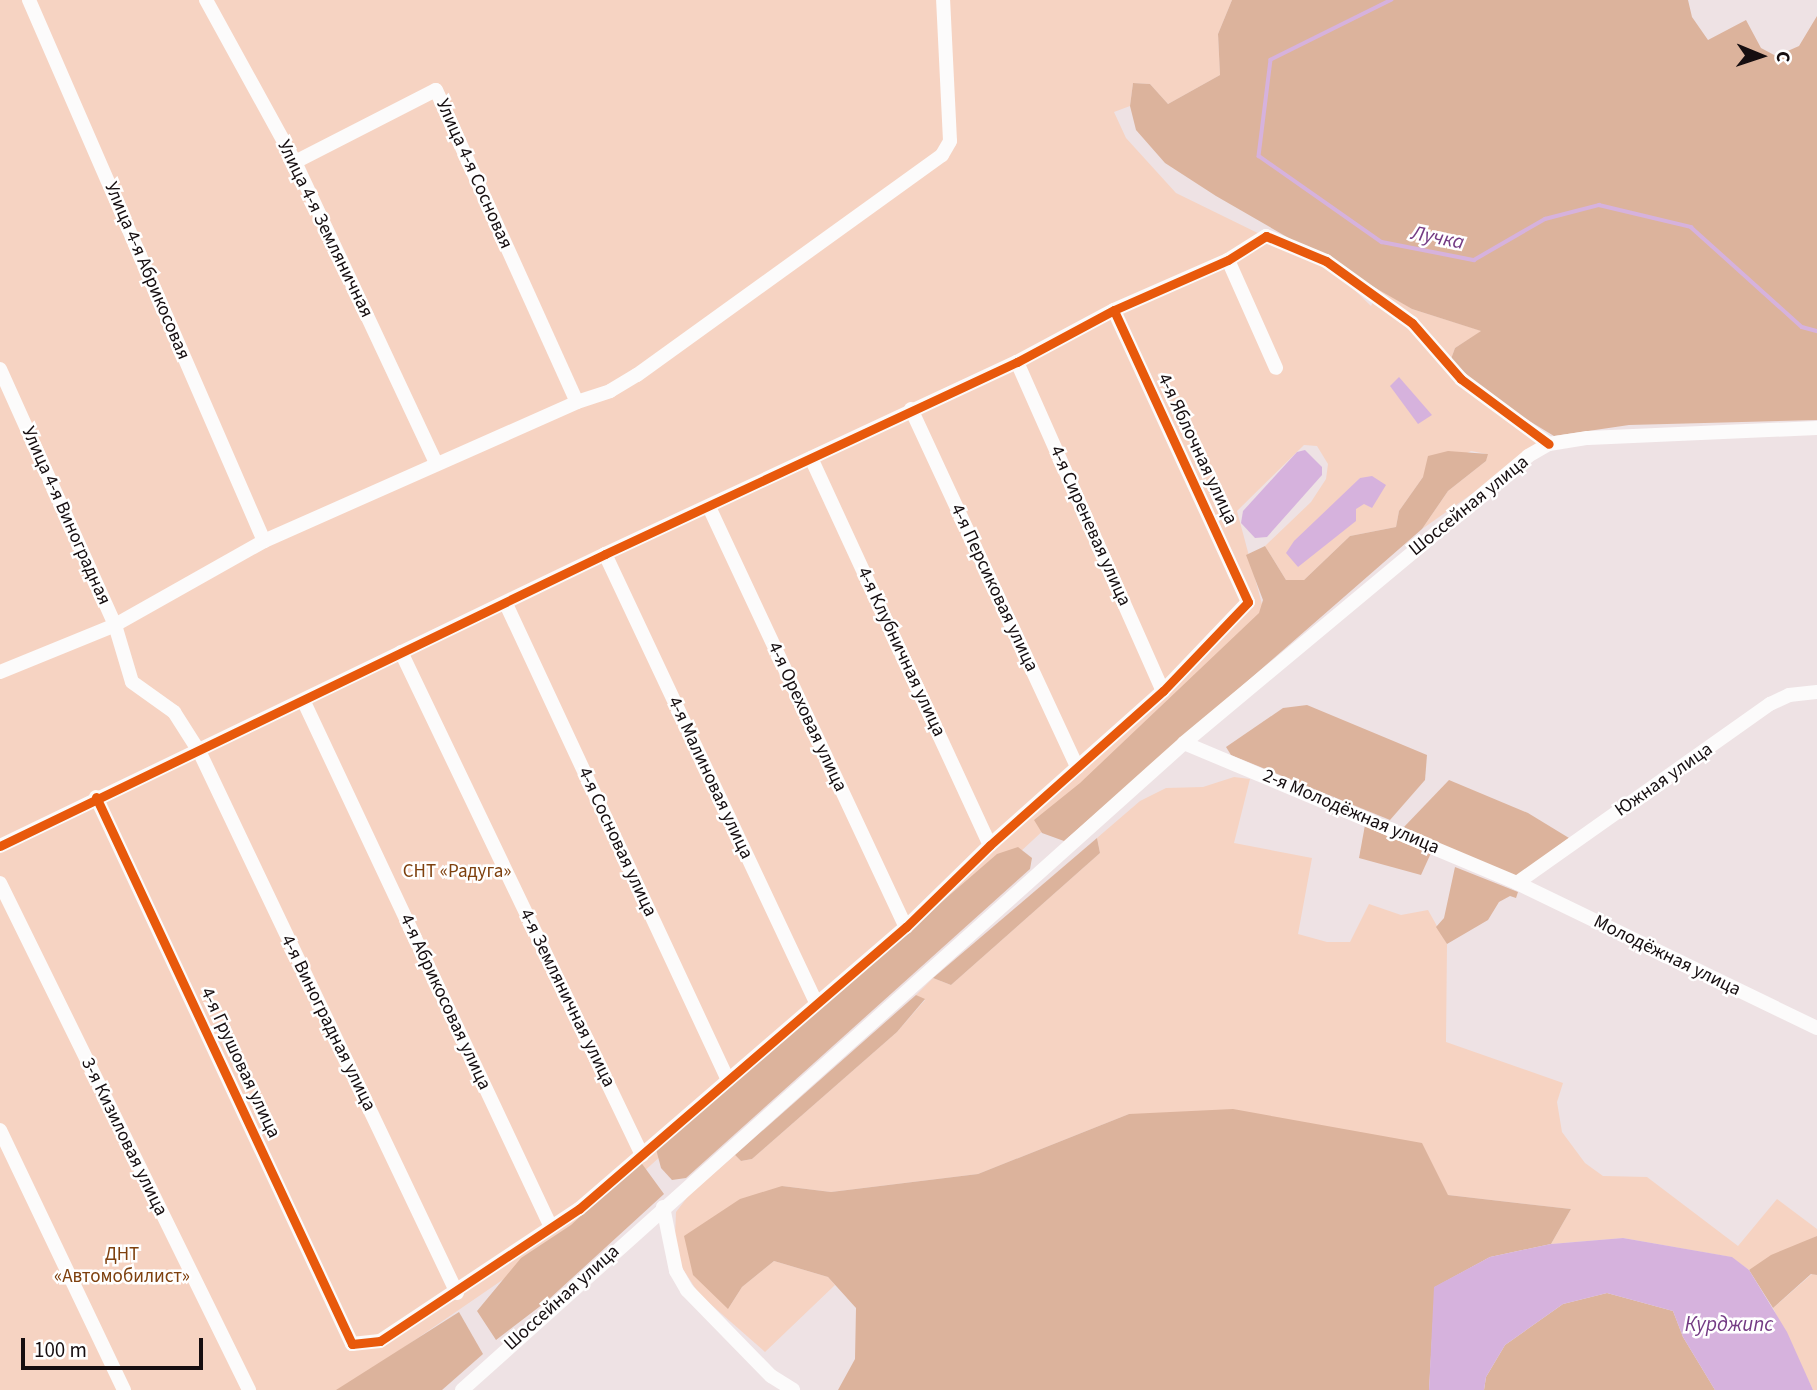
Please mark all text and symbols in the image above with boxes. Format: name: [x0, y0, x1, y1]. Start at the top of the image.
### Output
north arrow: [1726, 21, 1796, 91]
text: С: [1769, 51, 1796, 63]
street label: Улица 4-я Сосновая: [431, 96, 517, 252]
street label: Улица 4-я Земляничная: [272, 136, 378, 322]
street label: Улица 4-я Абрикосовая: [99, 179, 195, 363]
water label: Лучка: [1409, 220, 1467, 254]
street label: 4-я Яблочная улица: [1152, 370, 1242, 528]
street label: Улица 4-я Виноградная: [16, 423, 116, 609]
street label: 4-я Сиреневая улица: [1044, 442, 1136, 610]
street label: Шоссейная улица: [1405, 451, 1533, 561]
street label: 4-я Персиковая улица: [945, 501, 1043, 675]
street label: 4-я Клубничная улица: [852, 564, 950, 740]
street label: 4-я Ореховая улица: [762, 639, 852, 795]
street label: 4-я Малиновая улица: [662, 693, 758, 863]
street label: Южная улица: [1611, 738, 1717, 822]
street label: 4-я Сосновая улица: [572, 764, 662, 920]
street label: 2-я Молодёжная улица: [1259, 764, 1443, 860]
park label: СНТ «Радуга»: [403, 861, 511, 883]
street label: 4-я Земляничная улица: [514, 905, 620, 1091]
street label: 4-я Абрикосовая улица: [394, 911, 496, 1093]
street label: Молодёжная улица: [1590, 911, 1744, 1001]
street label: 4-я Виноградная улица: [275, 931, 381, 1115]
street label: 4-я Грушовая улица: [195, 984, 285, 1142]
street label: 3-я Кизиловая улица: [76, 1054, 172, 1220]
street label: Шоссейная улица: [500, 1240, 624, 1356]
park label: ДНТ «Автомобилист»: [54, 1244, 190, 1288]
water label: Курджипс: [1685, 1311, 1773, 1337]
scale bar: [24, 1324, 206, 1368]
text: 100 m: [34, 1335, 87, 1365]

